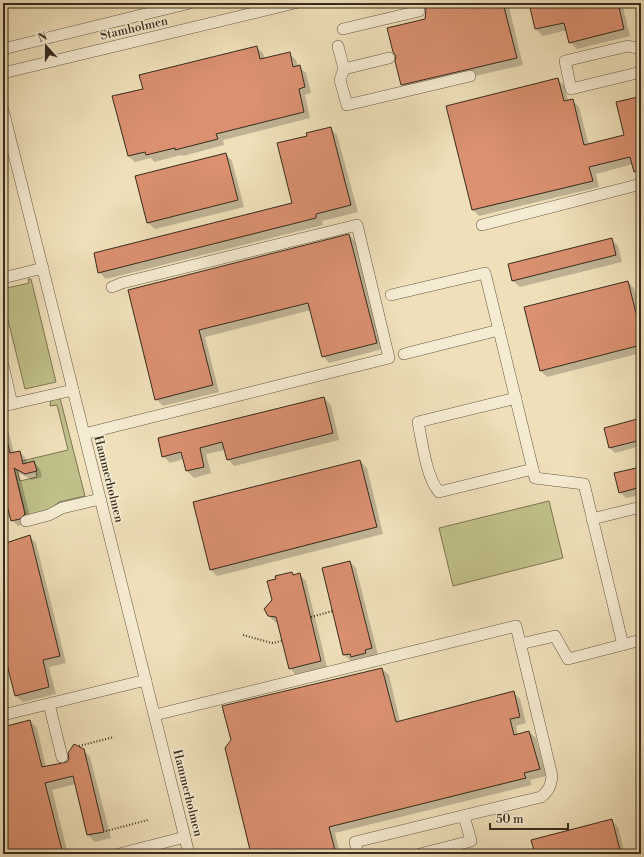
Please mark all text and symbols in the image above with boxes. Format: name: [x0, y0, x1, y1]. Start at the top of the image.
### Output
street label: Stamholmen: [99, 13, 169, 44]
north arrow: [26, 26, 66, 66]
text: N: [36, 29, 50, 46]
street label: Hammerholmen: [90, 434, 127, 524]
street label: Hammerholmen: [169, 748, 206, 838]
scale bar: [490, 805, 568, 831]
text: 50 m: [496, 812, 524, 827]

